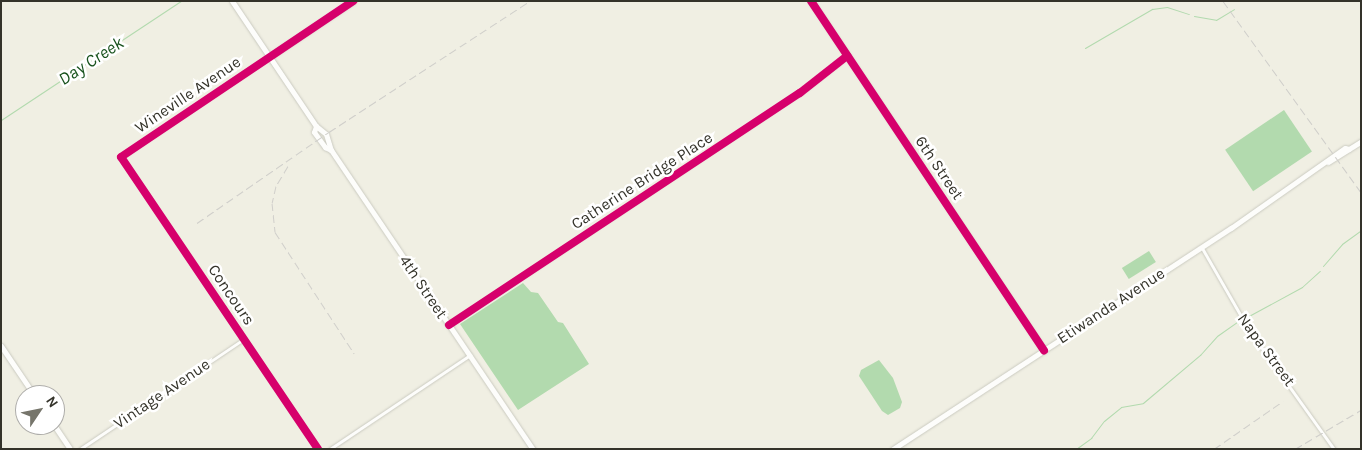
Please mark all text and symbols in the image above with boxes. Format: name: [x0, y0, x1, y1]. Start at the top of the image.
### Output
water label: Day Creek: [54, 32, 128, 90]
street label: Wineville Avenue: [131, 53, 245, 137]
street label: Catherine Bridge Place: [568, 128, 716, 234]
street label: 6th Street: [911, 133, 967, 203]
street label: 4th Street: [395, 252, 451, 322]
street label: Concours: [204, 261, 258, 329]
street label: Etiwanda Avenue: [1054, 264, 1168, 348]
street label: Napa Street: [1233, 310, 1299, 390]
street label: Vintage Avenue: [110, 355, 214, 433]
north arrow: [15, 385, 65, 435]
text: N: [42, 393, 62, 411]

